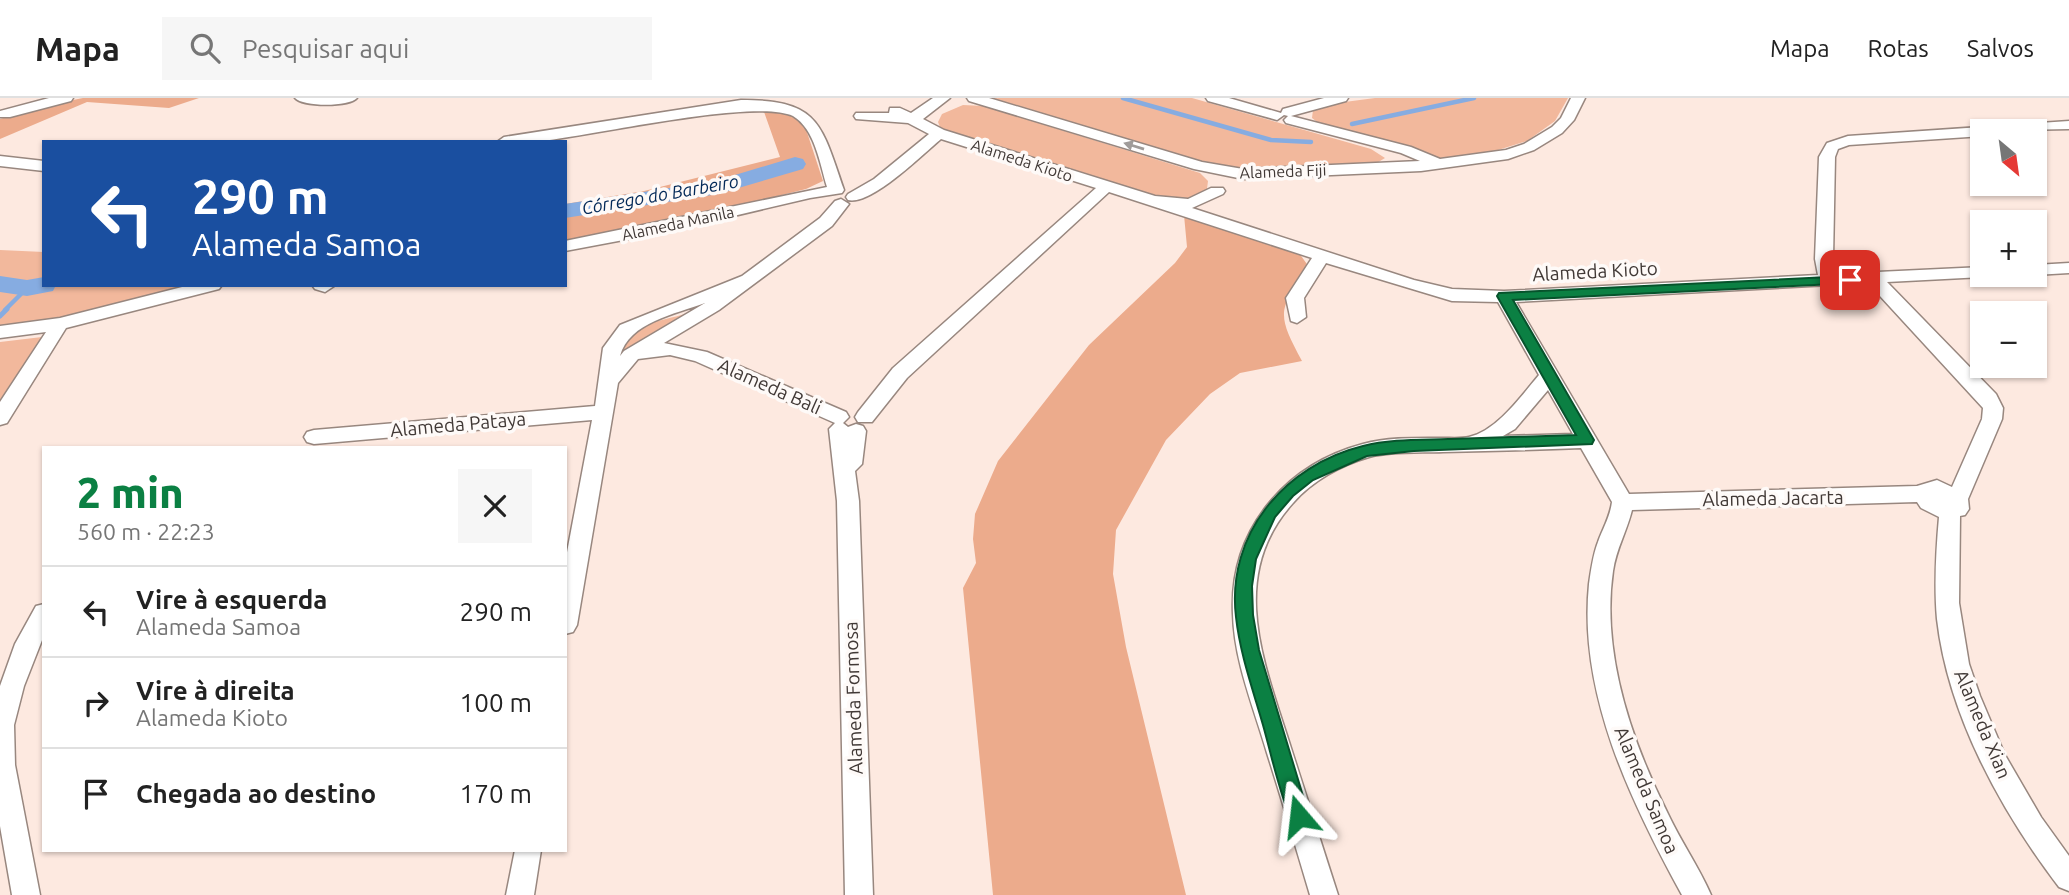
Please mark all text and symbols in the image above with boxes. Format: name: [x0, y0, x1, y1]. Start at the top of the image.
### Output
search box: [162, 17, 652, 80]
icon: search: [186, 29, 224, 67]
text: Mapa: [35, 30, 120, 67]
text: Pesquisar aqui: [242, 34, 409, 63]
text: Mapa: [1770, 35, 1830, 62]
text: Rotas: [1868, 35, 1929, 62]
text: Salvos: [1967, 35, 2034, 62]
north arrow: [1970, 119, 2048, 196]
map controls: [1970, 119, 2047, 378]
street label: Alameda Kioto: [969, 135, 1075, 185]
one-way arrow: [1124, 141, 1145, 151]
street label: Alameda Fiji: [1239, 160, 1327, 182]
icon: left: [77, 168, 168, 259]
text: 290 m: [192, 168, 329, 223]
water label: Córrego do Barbeiro: [580, 170, 740, 218]
street label: Alameda Manila: [620, 202, 736, 244]
button: +: [1970, 210, 2047, 287]
text: Alameda Samoa: [192, 226, 422, 262]
pin: [1820, 250, 1880, 310]
street label: Alameda Kioto: [1532, 257, 1658, 285]
icon: arrive: [1831, 261, 1869, 299]
button: −: [1970, 301, 2047, 378]
street label: Alameda Bali: [715, 353, 825, 419]
street label: Alameda Pataya: [389, 407, 527, 441]
text: 2 min: [77, 469, 184, 516]
button: close: [458, 469, 532, 543]
street label: Alameda Jacarta: [1702, 486, 1844, 510]
text: 560 m · 22:23: [77, 519, 215, 544]
text: Vire à esquerda: [136, 585, 327, 614]
icon: left: [77, 593, 115, 631]
text: 290 m: [460, 597, 532, 626]
text: Alameda Samoa: [136, 614, 301, 639]
street label: Alameda Formosa: [839, 621, 867, 775]
street label: Alameda Xian: [1950, 666, 2016, 782]
text: Vire à direita: [136, 676, 295, 705]
icon: right: [77, 684, 115, 722]
text: 100 m: [460, 688, 532, 717]
text: Alameda Kioto: [136, 705, 288, 730]
street label: Alameda Samoa: [1610, 723, 1684, 857]
icon: arrive: [77, 775, 115, 813]
text: Chegada ao destino: [136, 779, 376, 808]
text: 170 m: [460, 779, 532, 808]
position arrow: [1262, 779, 1336, 853]

